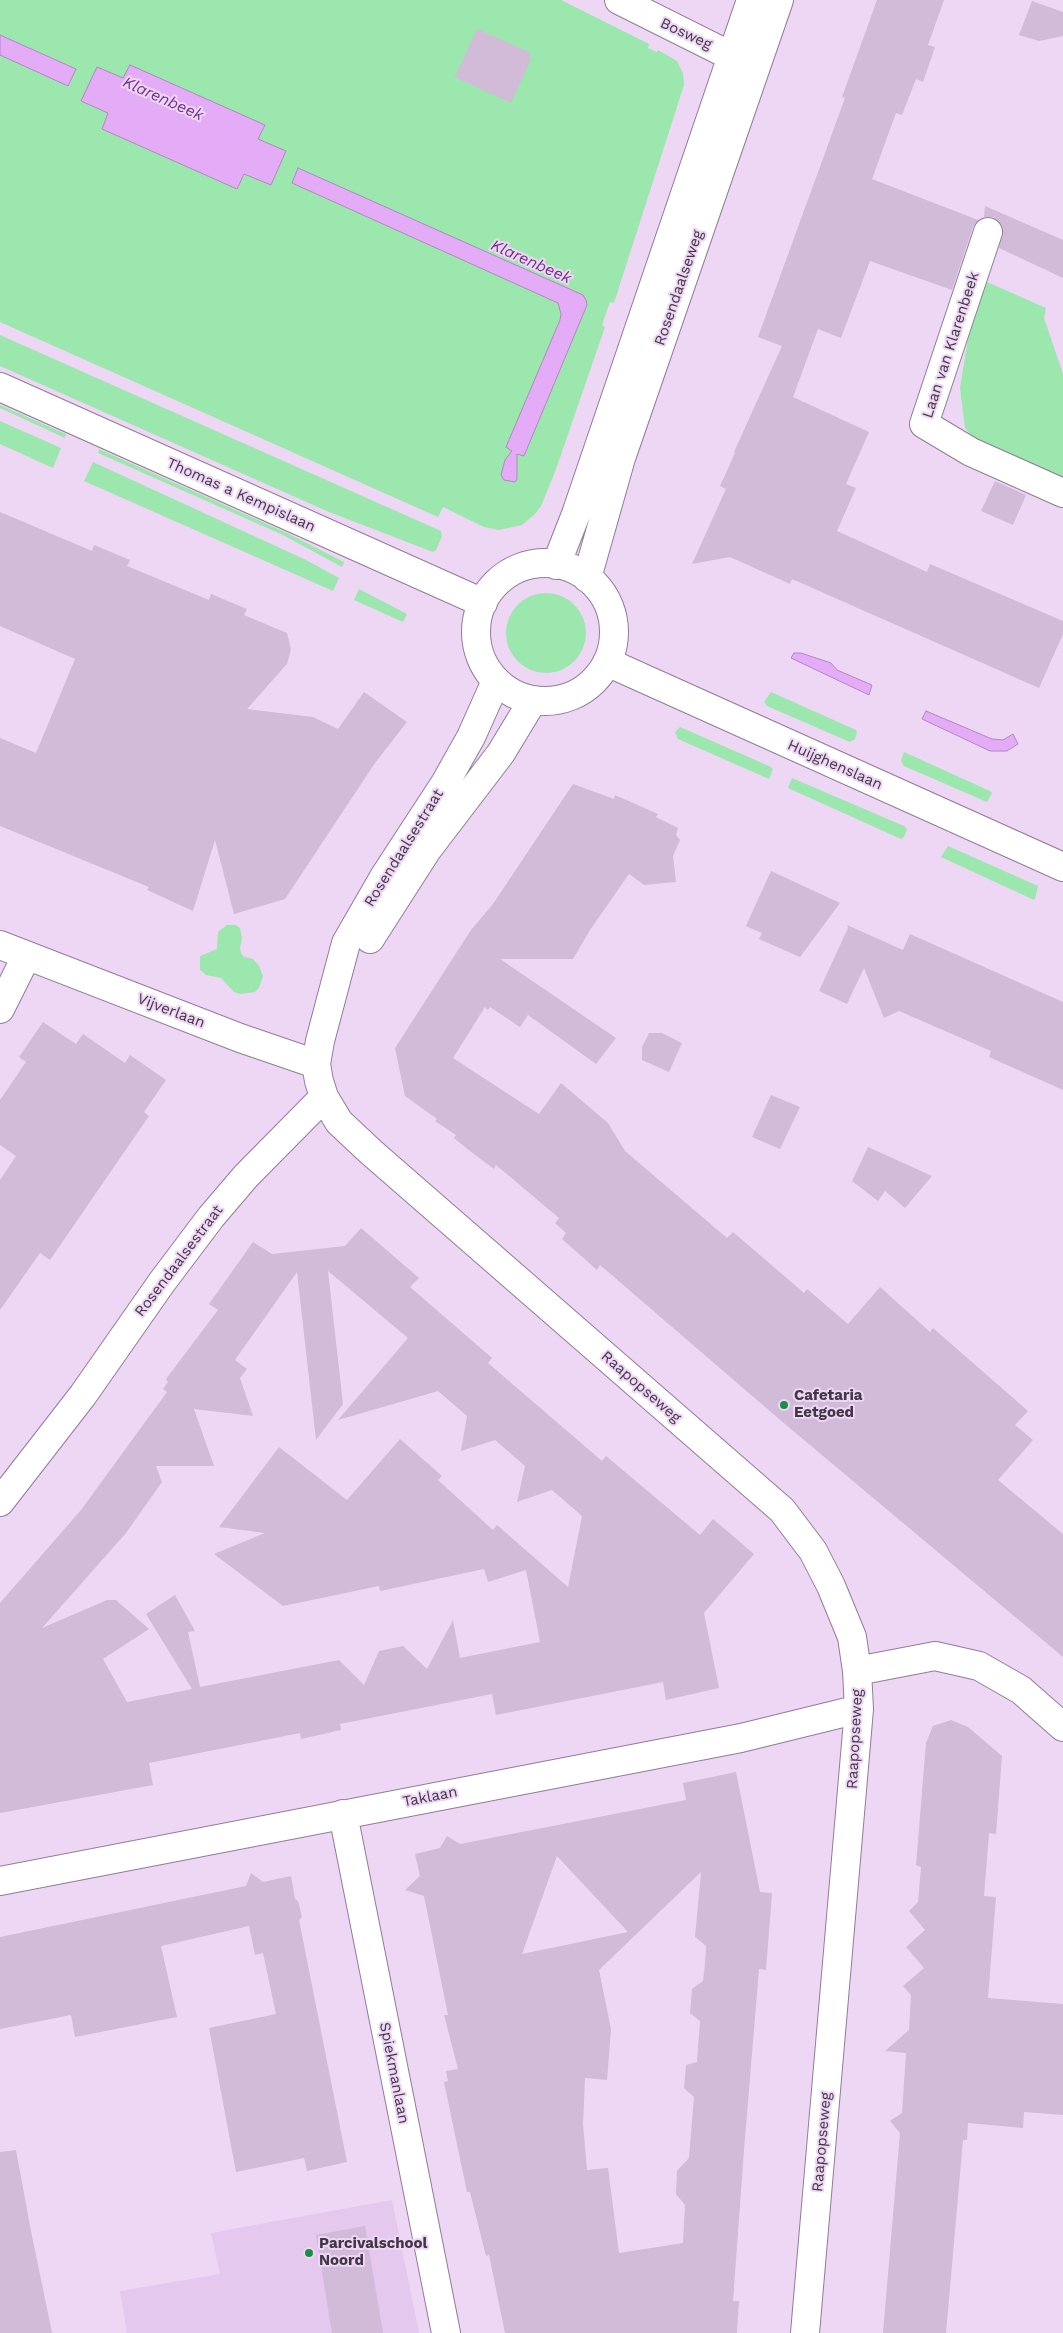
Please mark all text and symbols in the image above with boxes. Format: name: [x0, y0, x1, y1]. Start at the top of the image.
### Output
street label: Bosweg: [657, 14, 715, 54]
water label: Klarenbeek: [120, 73, 206, 125]
street label: Rosendaalseweg: [651, 228, 707, 348]
water label: Klarenbeek: [488, 236, 574, 288]
street label: Laan van Klarenbeek: [919, 270, 983, 420]
street label: Thomas a Kempislaan: [164, 454, 318, 536]
street label: Huijghenslaan: [785, 736, 885, 794]
street label: Rosendaalsestraat: [361, 786, 447, 910]
street label: Vijverlaan: [135, 990, 207, 1032]
street label: Rosendaalsestraat: [131, 1202, 227, 1320]
street label: Raapopseweg: [597, 1347, 685, 1427]
place label: Cafetaria Eetgoed: [794, 1387, 862, 1422]
marker: Cafetaria Eetgoed: [778, 1399, 790, 1411]
street label: Raapopseweg: [843, 1689, 867, 1789]
street label: Taklaan: [401, 1783, 459, 1811]
street label: Spiekmanlaan: [375, 2021, 413, 2125]
street label: Raapopseweg: [809, 2091, 835, 2193]
place label: Parcivalschool Noord: [319, 2235, 427, 2270]
marker: Parcivalschool Noord: [303, 2247, 315, 2259]

